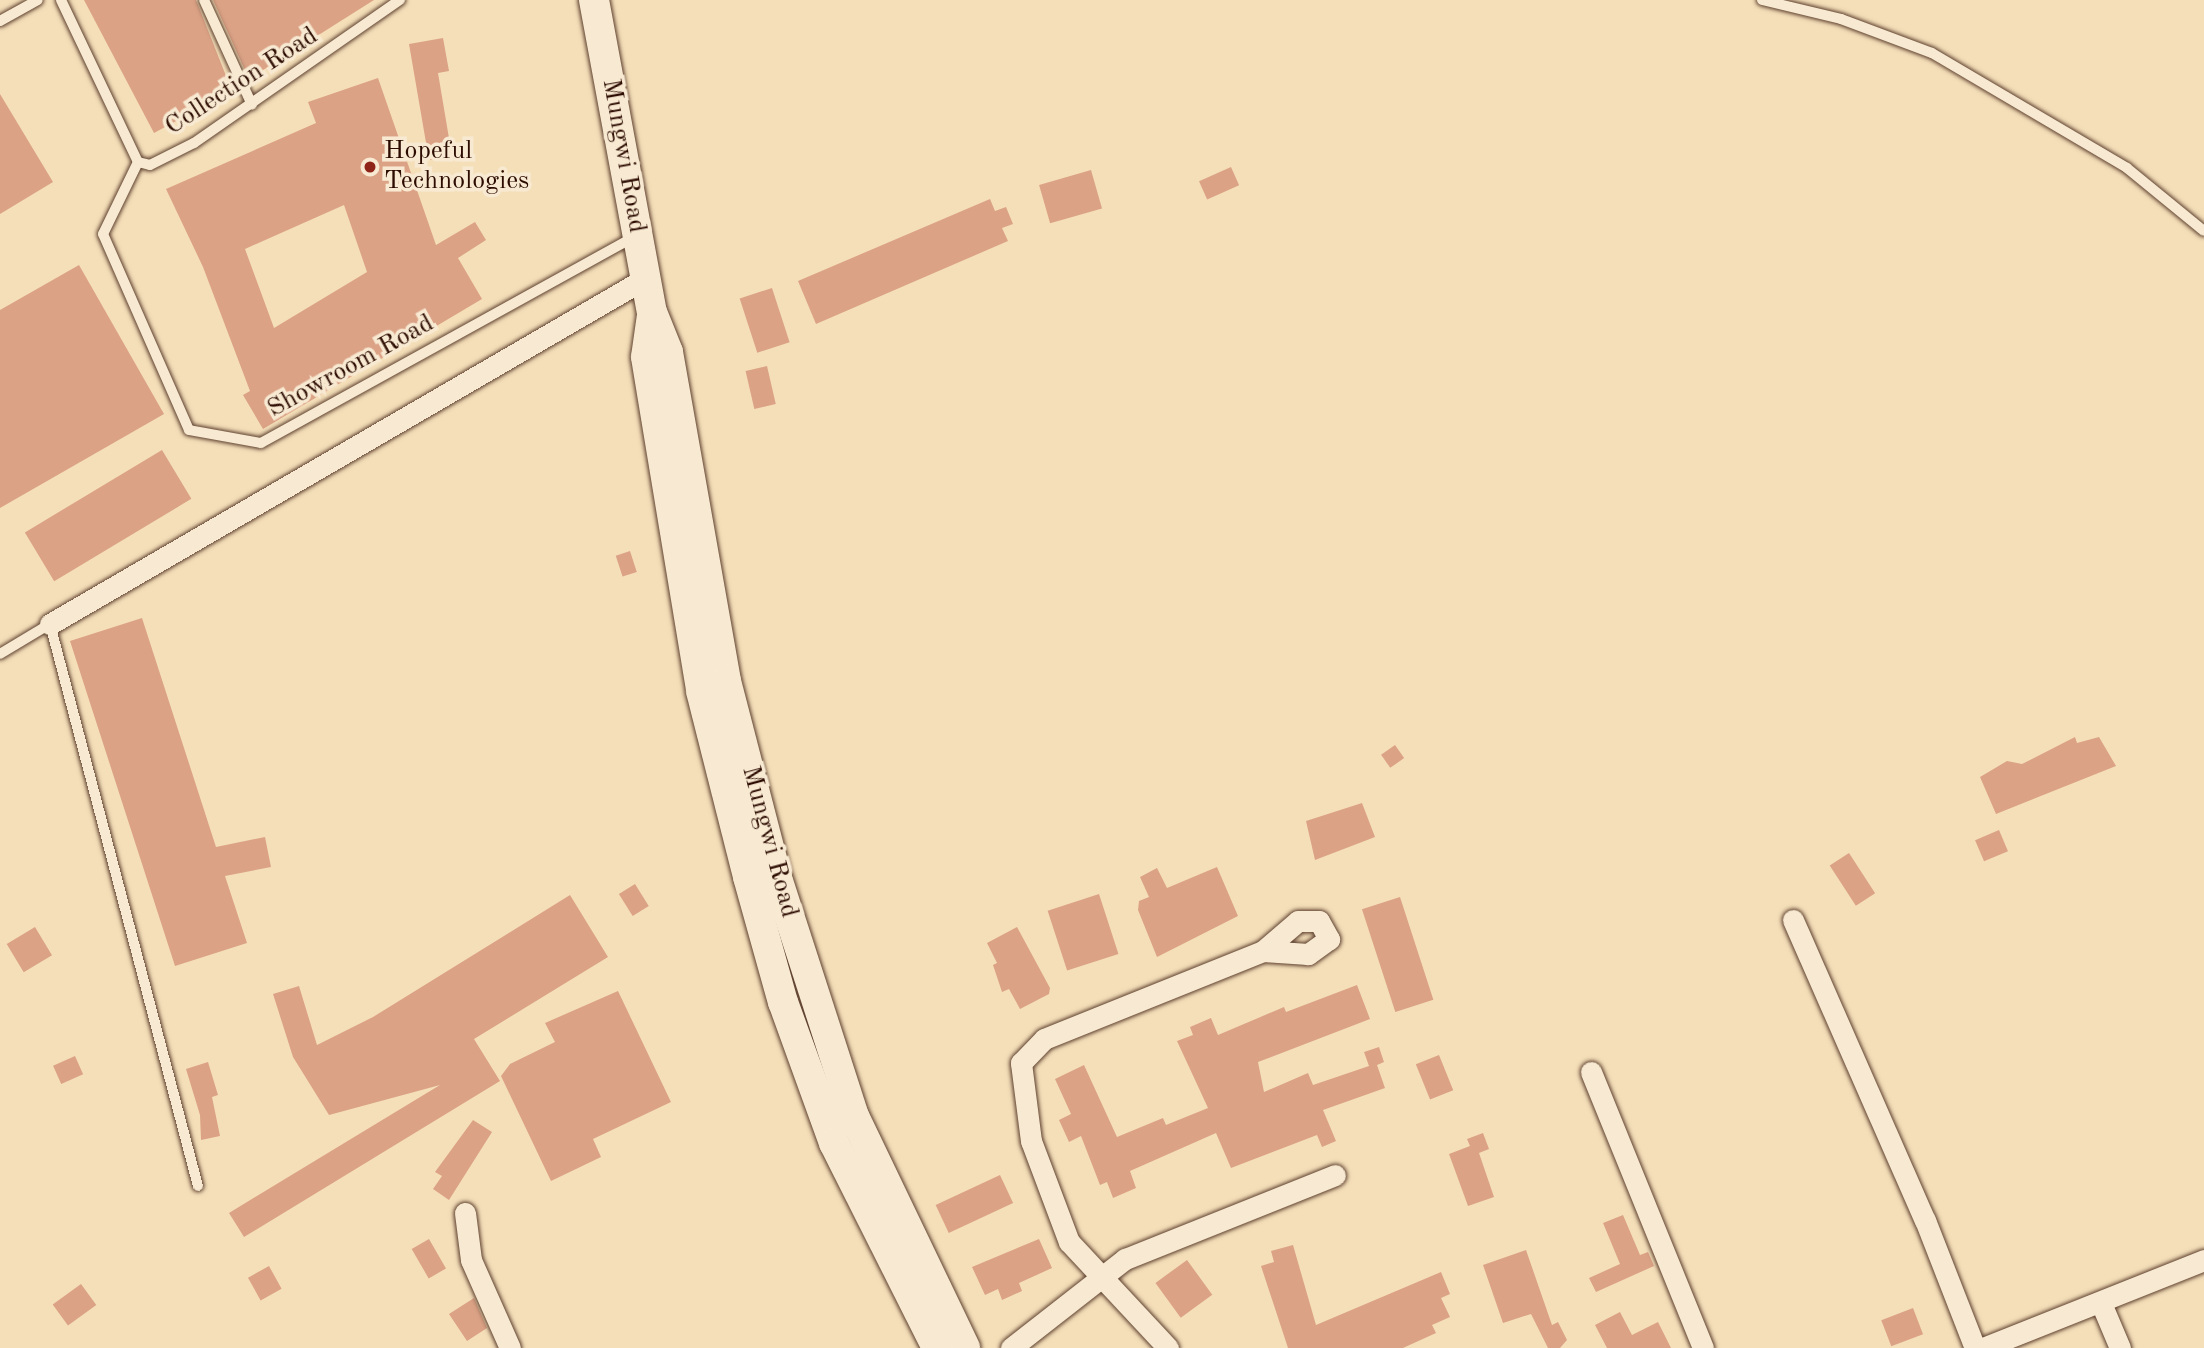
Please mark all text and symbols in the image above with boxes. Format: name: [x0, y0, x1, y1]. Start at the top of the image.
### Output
street label: Collection Road: [160, 21, 324, 143]
street label: Mungwi Road: [594, 76, 652, 236]
place label: Hopeful Technologies: [384, 136, 529, 198]
marker: Hopeful Technologies: [362, 159, 378, 175]
street label: Showroom Road: [262, 308, 440, 426]
street label: Mungwi Road: [734, 763, 804, 921]

